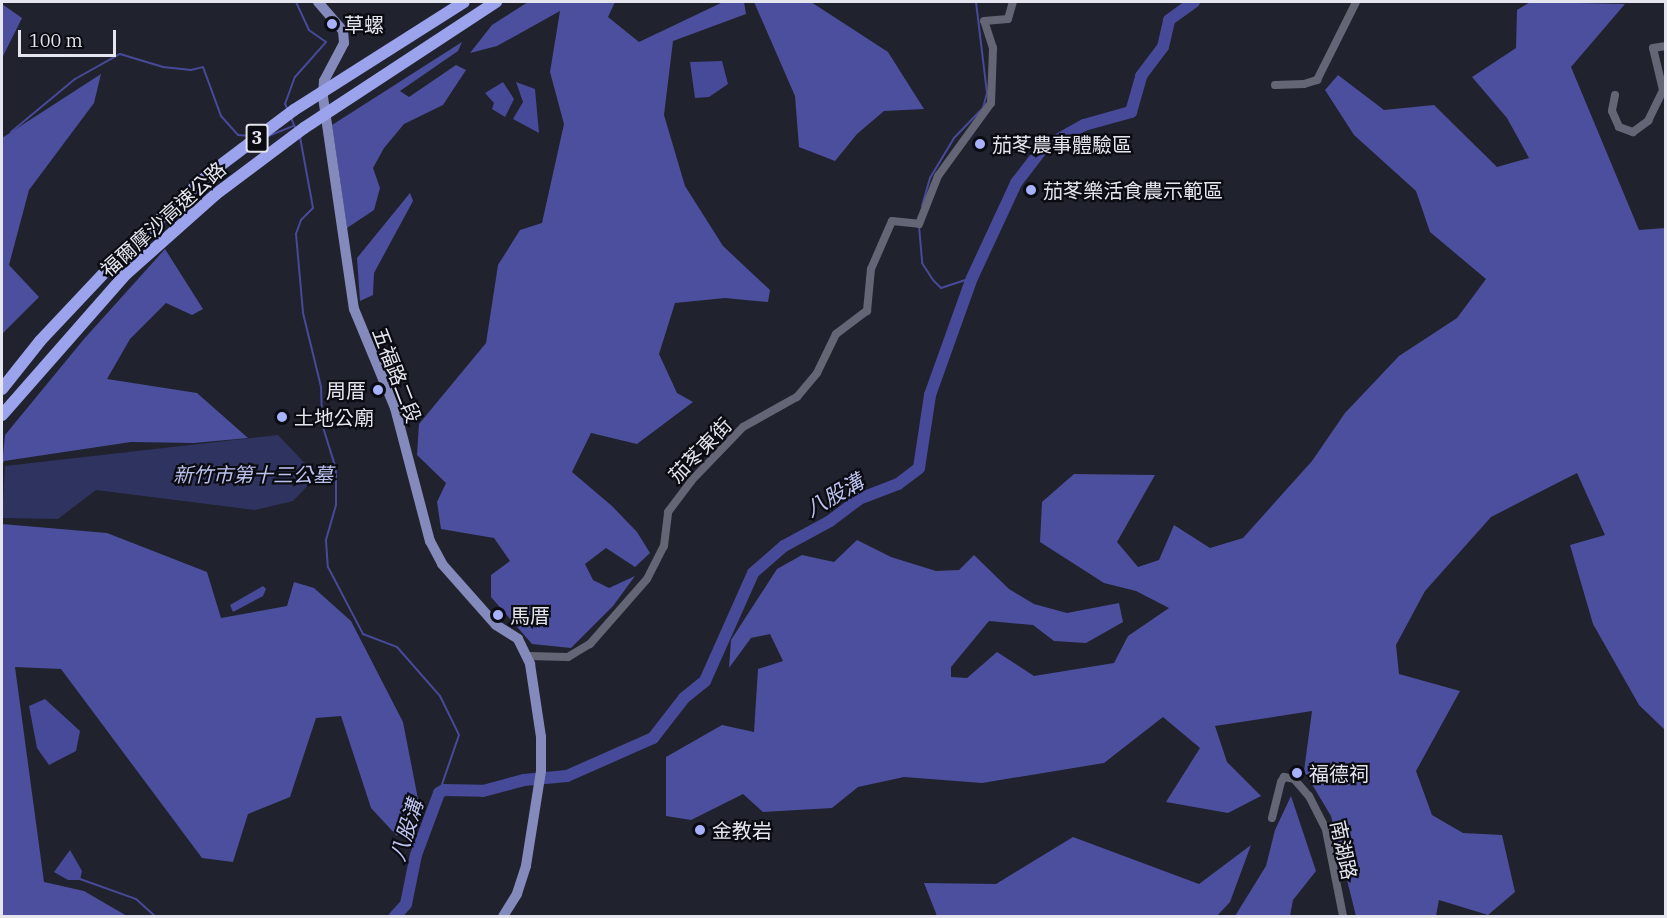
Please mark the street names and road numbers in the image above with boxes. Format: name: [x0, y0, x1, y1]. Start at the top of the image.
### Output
road number: 3: [245, 123, 269, 153]
street label: 福爾摩沙高速公路: [96, 157, 230, 281]
street label: 五福路二段: [368, 324, 426, 426]
street label: 茄苳東街: [664, 413, 736, 487]
street label: 南湖路: [1326, 818, 1362, 882]

